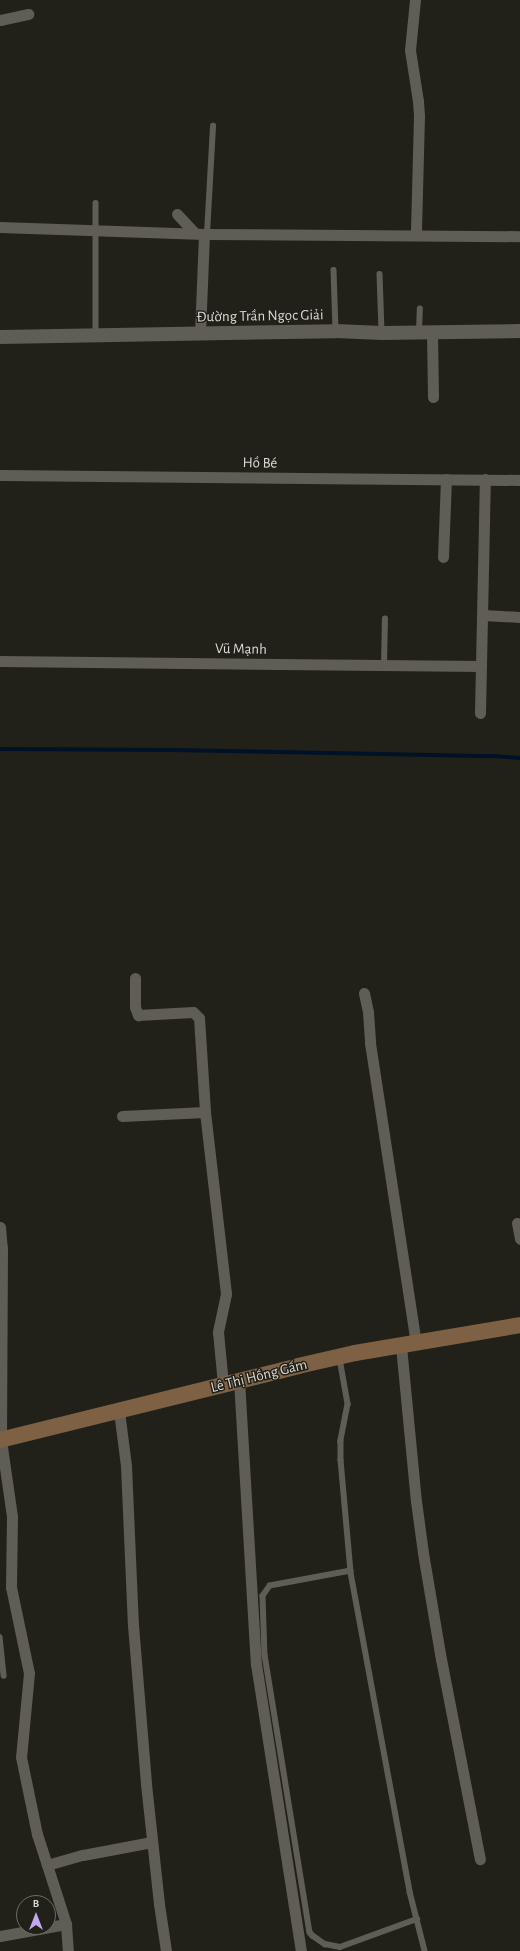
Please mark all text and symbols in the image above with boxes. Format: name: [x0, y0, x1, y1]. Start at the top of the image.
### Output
street label: Đường Trần Ngọc Giải: [196, 306, 324, 326]
street label: Hồ Bé: [243, 454, 277, 472]
street label: Vũ Mạnh: [215, 640, 267, 658]
street label: Lê Thị Hồng Gấm: [209, 1355, 309, 1397]
north arrow: [16, 1895, 56, 1935]
text: B: [33, 1898, 39, 1909]

